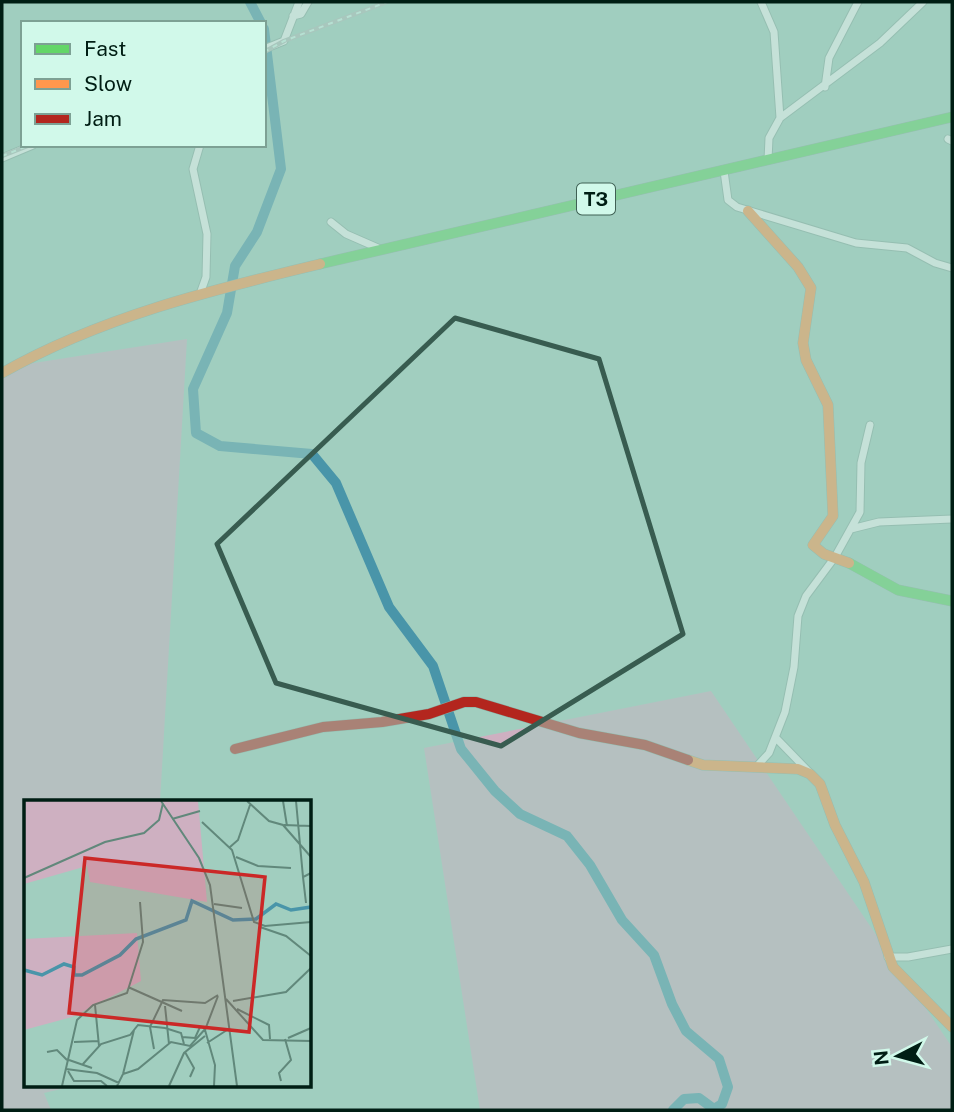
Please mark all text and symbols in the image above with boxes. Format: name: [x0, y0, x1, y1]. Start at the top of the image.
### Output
legend: [21, 21, 266, 147]
text: Fast: [84, 36, 126, 61]
text: Slow: [84, 71, 132, 96]
text: Jam: [84, 106, 122, 131]
road number: T3: [577, 183, 615, 214]
inset map: [24, 800, 312, 1088]
north arrow: [863, 1021, 933, 1091]
text: N: [869, 1049, 893, 1066]

